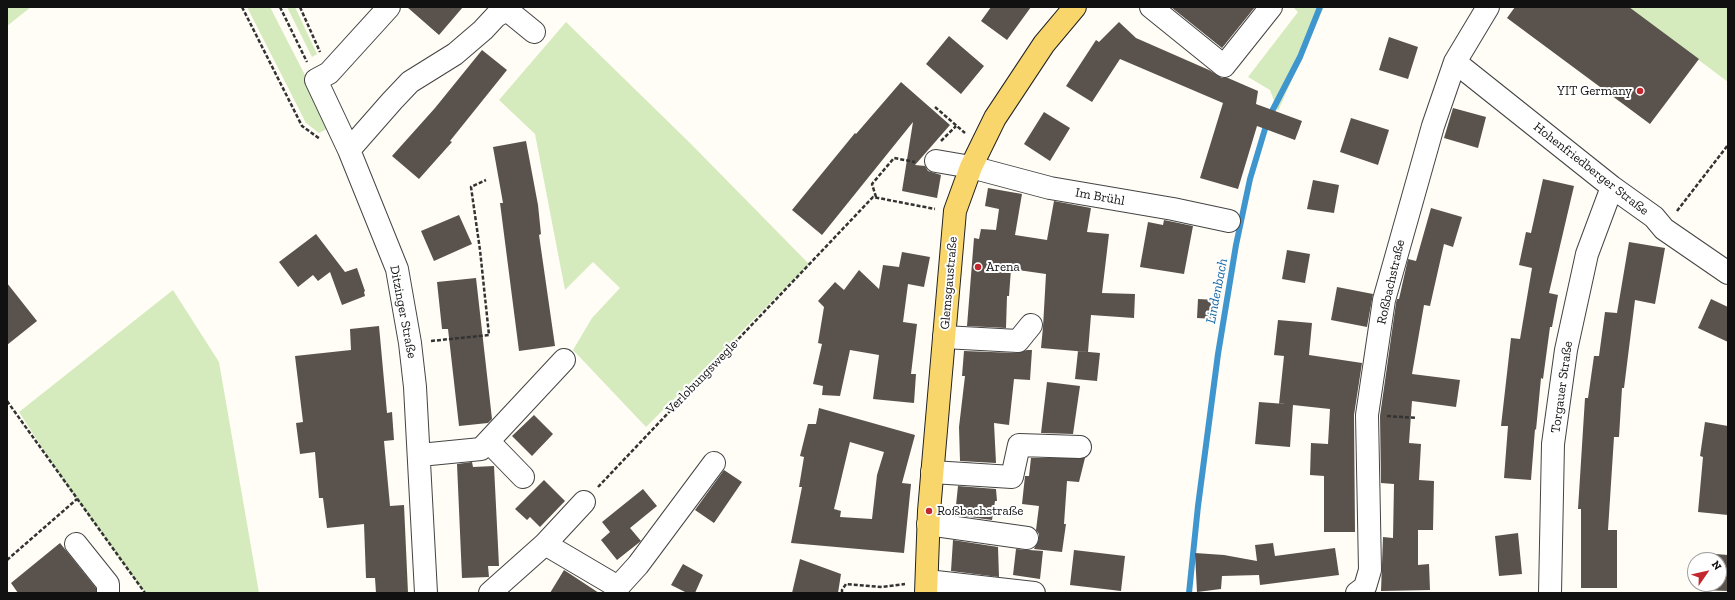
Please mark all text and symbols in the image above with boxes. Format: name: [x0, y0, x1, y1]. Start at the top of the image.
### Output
place label: YIT Germany: [1557, 83, 1632, 99]
marker: YIT Germany: [1635, 86, 1645, 96]
street label: Hohenfriedberger Straße: [1530, 119, 1652, 219]
street label: Im Brühl: [1074, 185, 1126, 209]
street label: Glemsgaustraße: [937, 236, 961, 330]
street label: Roßbachstraße: [1374, 238, 1408, 326]
water label: Lindenbach: [1202, 257, 1232, 325]
place label: Arena: [986, 259, 1020, 275]
marker: Arena: [973, 262, 983, 272]
street label: Ditzinger Straße: [386, 264, 420, 360]
street label: Verlobungswegle: [663, 337, 741, 417]
street label: Torgauer Straße: [1548, 340, 1576, 434]
place label: Roßbachstraße: [937, 503, 1023, 519]
marker: Roßbachstraße: [924, 506, 934, 516]
north arrow: [1687, 552, 1727, 592]
text: N: [1709, 558, 1724, 573]

